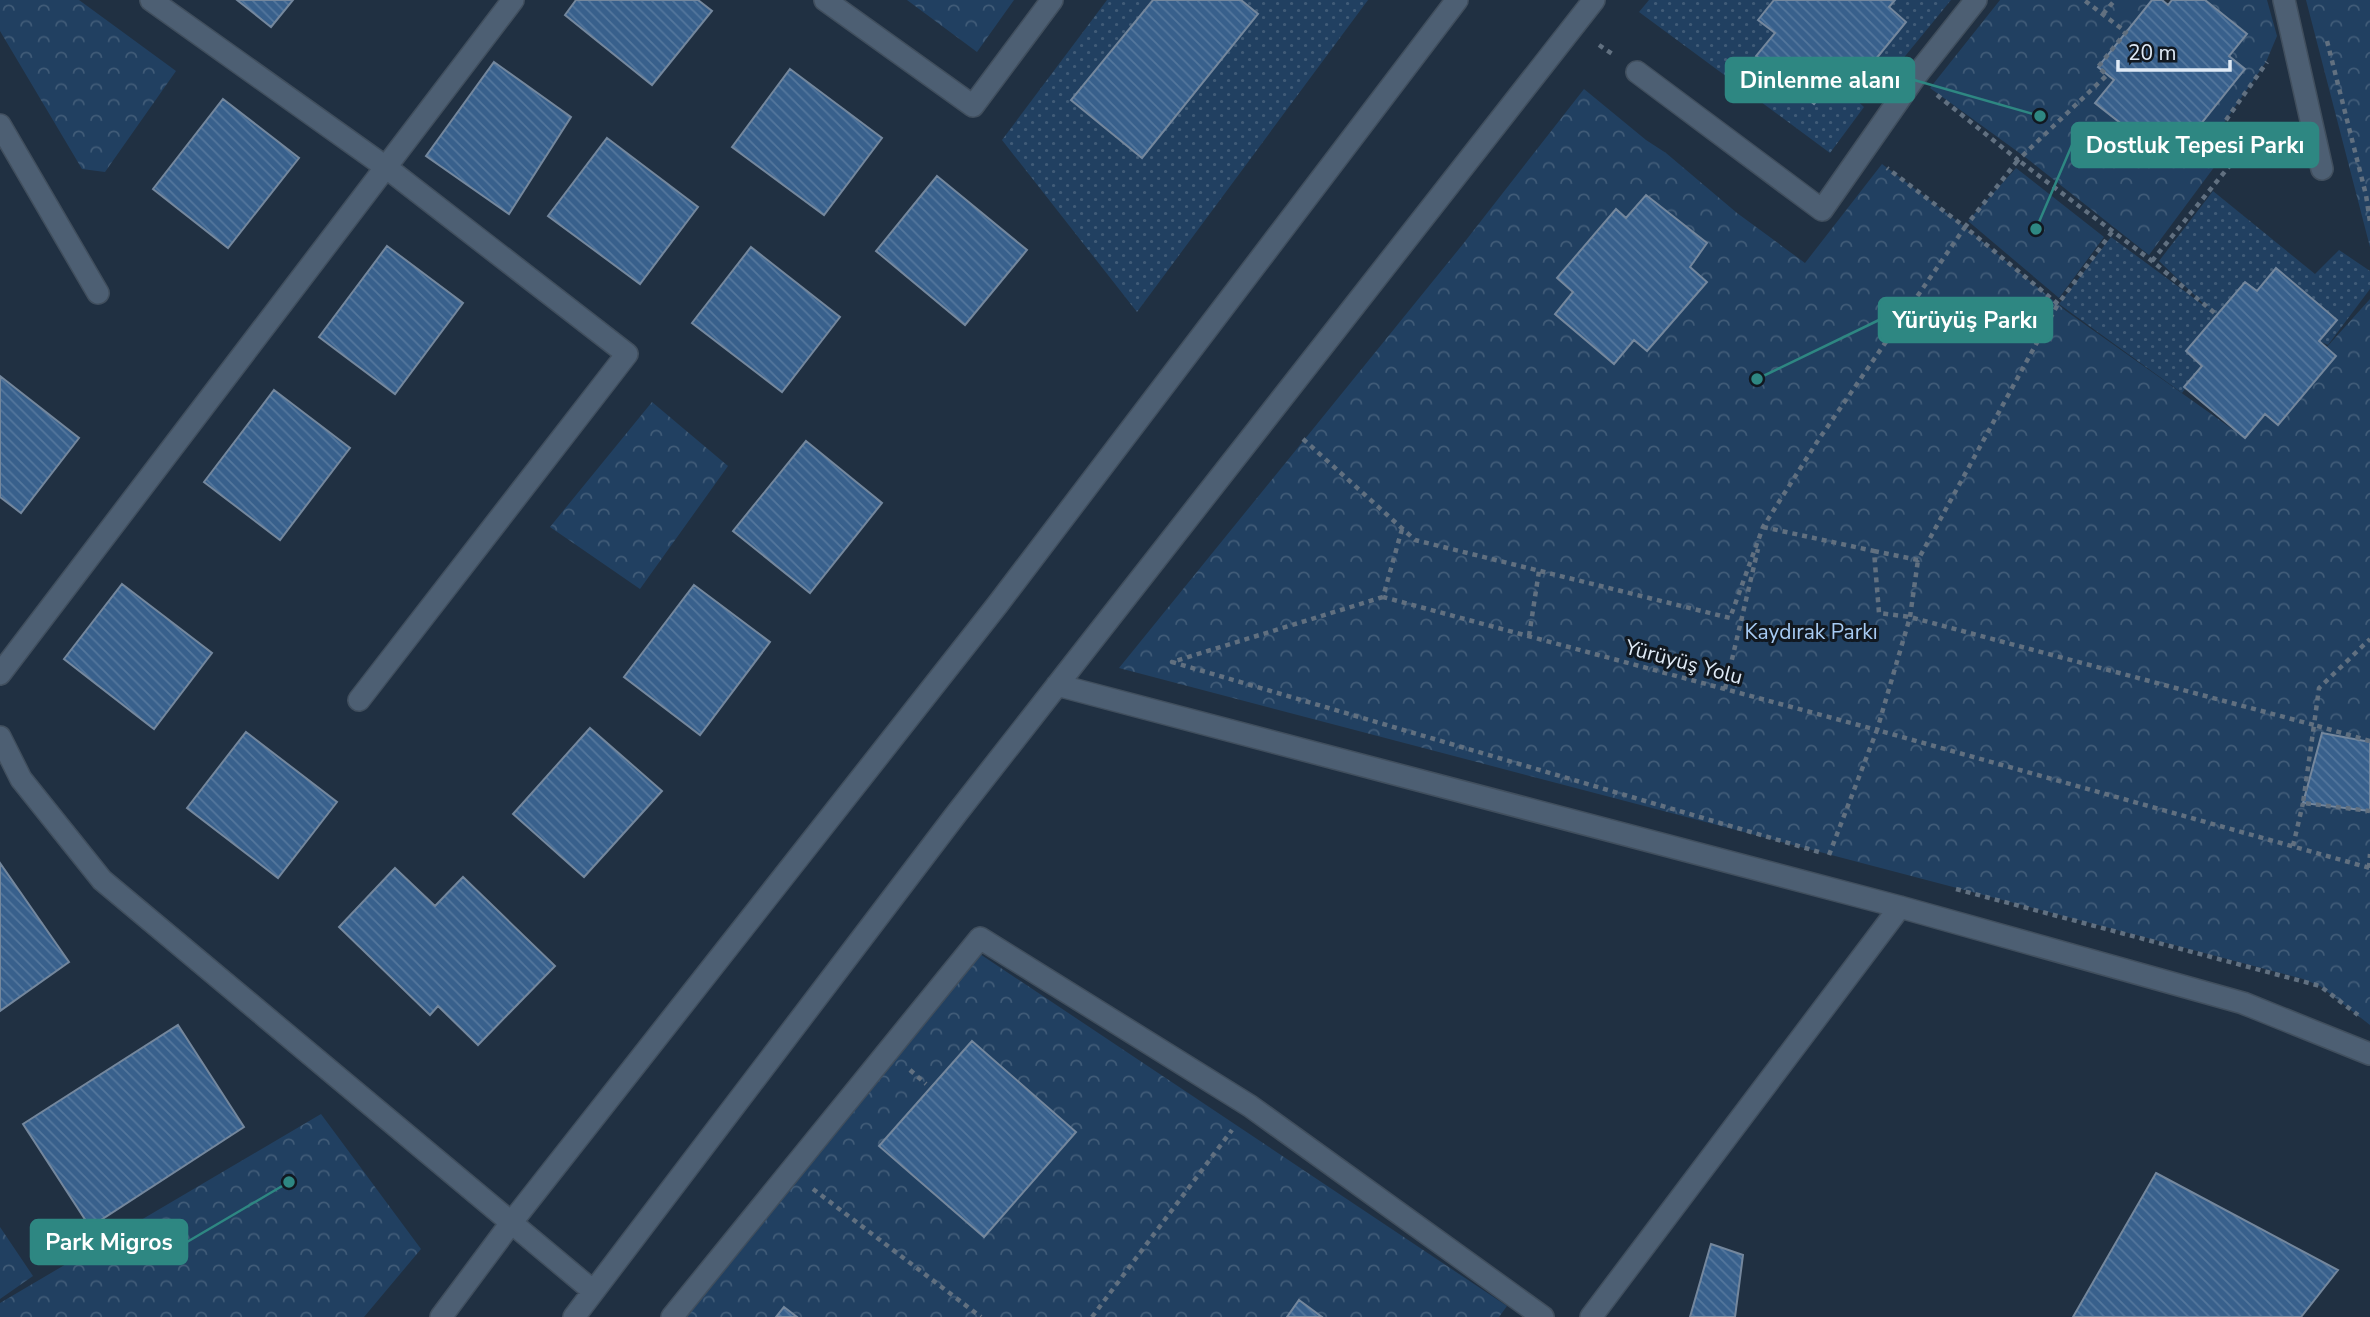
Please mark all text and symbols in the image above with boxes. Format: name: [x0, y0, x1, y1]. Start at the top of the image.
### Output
scale bar: [2118, 28, 2230, 72]
text: 20 m: [2128, 39, 2177, 67]
callout: Dinlenme alanı: [1726, 58, 1914, 102]
text: Dinlenme alanı: [1740, 65, 1900, 96]
callout: Dostluk Tepesi Parkı: [2072, 123, 2318, 167]
text: Dostluk Tepesi Parkı: [2086, 130, 2304, 161]
callout: Yürüyüş Parkı: [1879, 298, 2052, 342]
text: Yürüyüş Parkı: [1891, 305, 2038, 336]
park label: Kaydırak Parkı: [1744, 618, 1878, 646]
street label: Yürüyüş Yolu: [1621, 633, 1746, 691]
callout: Park Migros: [31, 1220, 187, 1264]
text: Park Migros: [45, 1227, 173, 1258]

